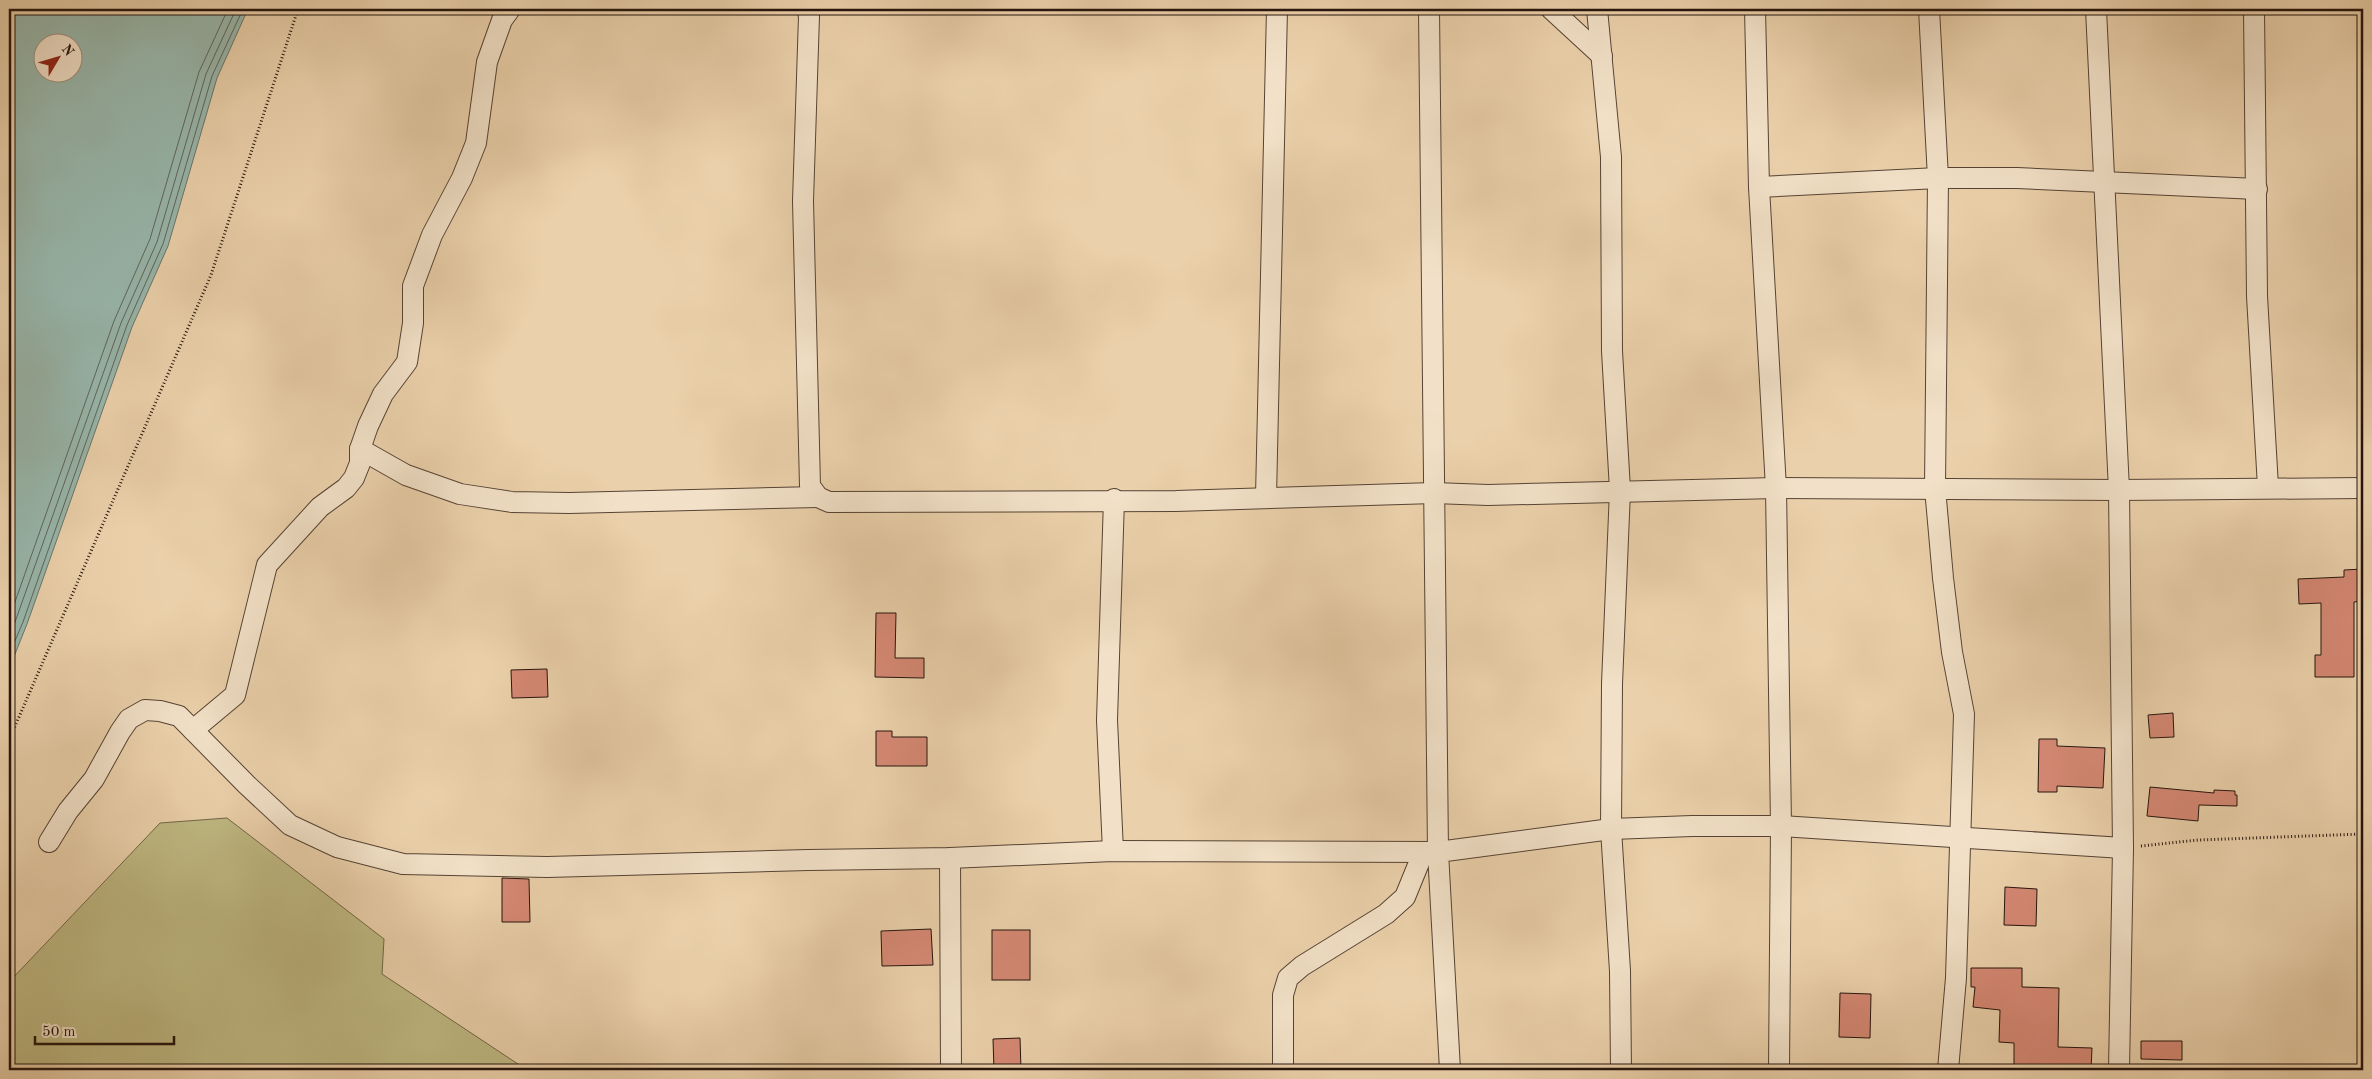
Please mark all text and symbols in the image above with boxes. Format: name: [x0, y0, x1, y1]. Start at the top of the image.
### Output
north arrow: [32, 32, 82, 82]
text: N: [59, 42, 76, 59]
scale bar: [35, 1014, 174, 1046]
text: 50 m: [42, 1025, 76, 1040]

